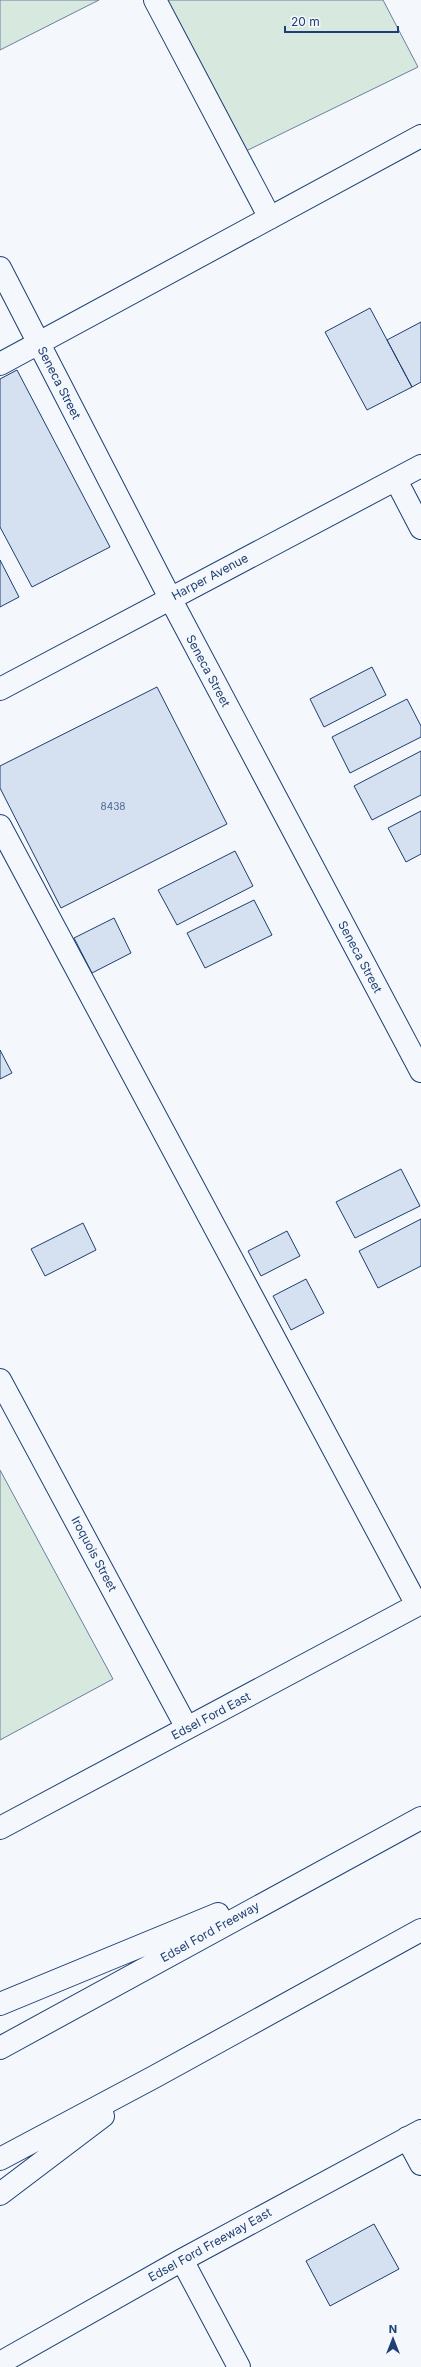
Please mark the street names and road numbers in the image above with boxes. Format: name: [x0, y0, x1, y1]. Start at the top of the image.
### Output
street label: Seneca Street: [35, 344, 84, 422]
street label: Harper Avenue: [169, 550, 251, 603]
street label: Seneca Street: [183, 632, 234, 710]
street label: Seneca Street: [335, 918, 386, 996]
street label: Iroquois Street: [68, 1514, 121, 1594]
street label: Edsel Ford East: [169, 1688, 253, 1743]
street label: Edsel Ford Freeway: [158, 1898, 262, 1965]
street label: Edsel Ford Freeway East: [146, 2204, 274, 2285]

